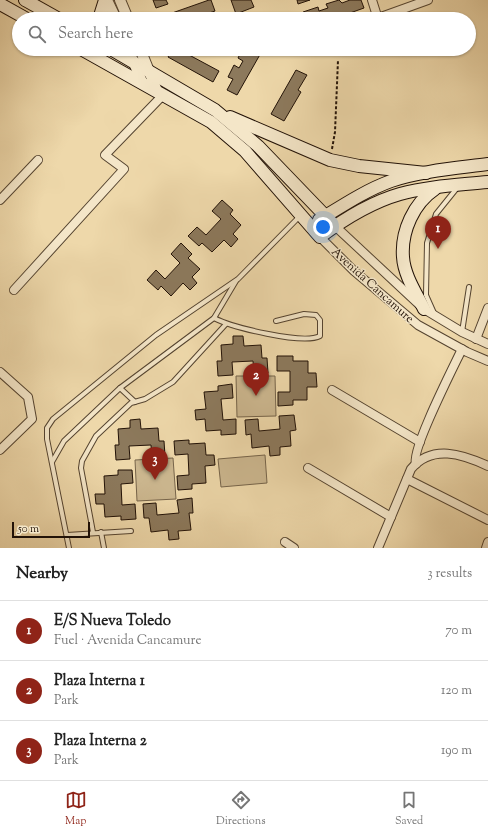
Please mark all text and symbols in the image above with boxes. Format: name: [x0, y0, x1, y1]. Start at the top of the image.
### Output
search box: [12, 12, 476, 56]
icon: search: [26, 23, 48, 45]
text: Search here: [58, 24, 133, 45]
pin: 1: [425, 216, 451, 249]
your location: [313, 217, 333, 237]
street label: Avenida Cancamure: [327, 244, 418, 328]
pin: 2: [243, 363, 269, 396]
pin: 3: [142, 447, 168, 480]
scale bar: [12, 520, 90, 539]
text: 50 m: [18, 521, 39, 537]
text: Nearby: [16, 562, 68, 586]
text: 3 results: [427, 565, 472, 583]
text: E/S Nueva Toledo: [54, 611, 171, 632]
text: 1: [27, 622, 31, 640]
text: 70 m: [445, 622, 472, 640]
text: Fuel · Avenida Cancamure: [54, 632, 201, 650]
text: Plaza Interna 1: [54, 671, 145, 692]
text: 2: [26, 682, 32, 700]
text: 120 m: [441, 682, 472, 700]
text: Park: [54, 692, 79, 710]
text: Plaza Interna 2: [54, 731, 147, 752]
text: 3: [26, 742, 32, 760]
text: 190 m: [441, 742, 472, 760]
text: Park: [54, 752, 79, 770]
tab: Map: [65, 789, 87, 829]
tab: Directions: [216, 789, 266, 829]
tab: Saved: [395, 789, 423, 829]

